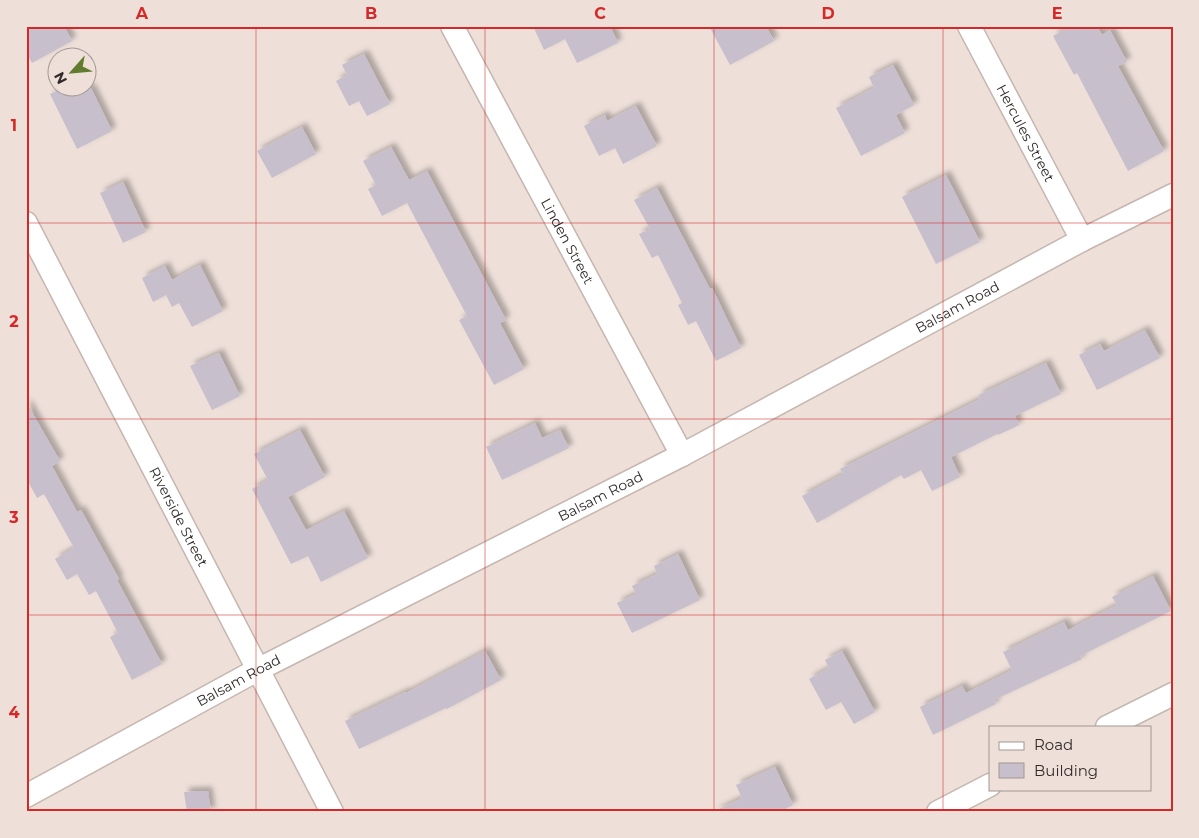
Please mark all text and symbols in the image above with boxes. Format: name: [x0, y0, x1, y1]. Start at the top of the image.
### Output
text: A: [135, 4, 149, 23]
text: B: [365, 4, 377, 23]
text: C: [594, 4, 606, 23]
text: D: [821, 4, 835, 23]
text: E: [1052, 4, 1062, 23]
north arrow: [48, 48, 98, 98]
text: N: [50, 69, 71, 87]
street label: Hercules Street: [992, 81, 1059, 185]
text: 1: [11, 116, 17, 135]
street label: Linden Street: [537, 195, 598, 287]
street label: Balsam Road: [912, 277, 1002, 337]
text: 2: [9, 312, 19, 331]
street label: Riverside Street: [145, 464, 212, 570]
street label: Balsam Road: [555, 467, 646, 525]
text: 3: [8, 508, 19, 527]
street label: Balsam Road: [193, 651, 284, 710]
text: 4: [8, 703, 20, 722]
legend: [989, 726, 1152, 790]
text: Road: [1034, 735, 1073, 754]
text: Building: [1034, 761, 1098, 780]

